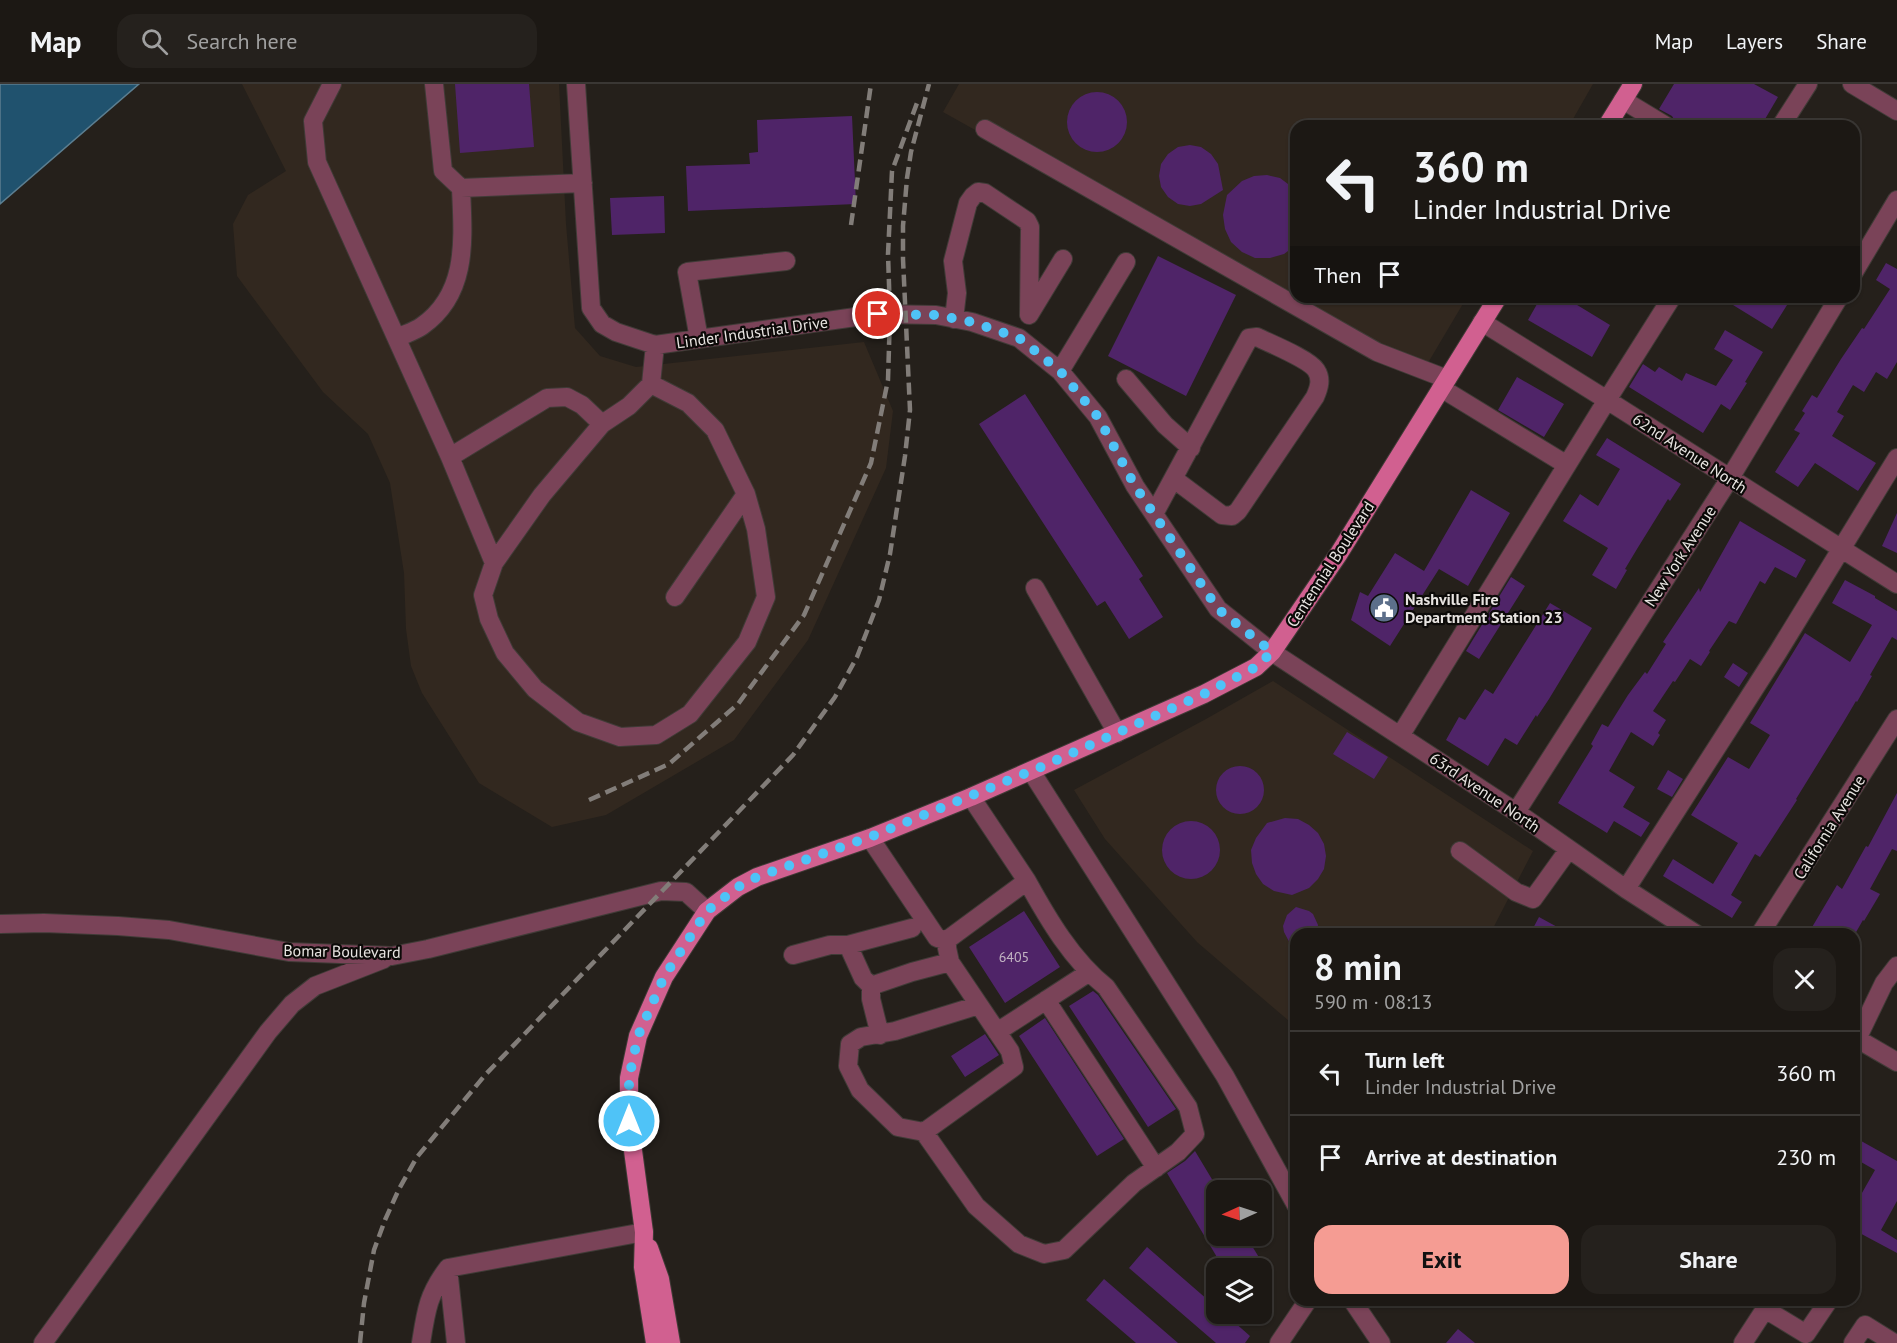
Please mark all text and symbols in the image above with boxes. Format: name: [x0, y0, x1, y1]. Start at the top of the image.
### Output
search box: [117, 14, 537, 68]
text: Map: [30, 23, 81, 60]
icon: search: [138, 25, 171, 58]
text: Search here: [186, 27, 297, 55]
text: Map: [1655, 28, 1693, 55]
text: Layers: [1726, 28, 1783, 55]
text: Share: [1816, 28, 1867, 55]
text: 360 m: [1413, 139, 1529, 194]
icon: left: [1314, 144, 1392, 222]
text: Linder Industrial Drive: [1413, 192, 1671, 226]
icon: arrive: [1373, 258, 1406, 291]
text: Then: [1314, 261, 1361, 289]
pin: [852, 288, 903, 339]
icon: arrive: [861, 297, 894, 330]
street label: Linder Industrial Drive: [675, 311, 829, 353]
street label: 62nd Avenue North: [1629, 409, 1751, 497]
street label: Centennial Boulevard: [1282, 497, 1378, 631]
street label: New York Avenue: [1640, 502, 1720, 610]
place label: Nashville Fire Department Station 23: [1405, 589, 1563, 627]
public building icon: Nashville Fire Department Station 23: [1368, 592, 1400, 624]
street label: 63rd Avenue North: [1426, 748, 1544, 836]
street label: California Avenue: [1789, 771, 1869, 883]
street label: Bomar Boulevard: [283, 940, 401, 962]
text: 8 min: [1314, 943, 1402, 990]
house number: 6405: [999, 948, 1029, 966]
button: close: [1773, 948, 1836, 1011]
text: 590 m · 08:13: [1314, 989, 1432, 1015]
text: Turn left: [1365, 1046, 1445, 1074]
icon: left: [1314, 1057, 1347, 1090]
text: 360 m: [1776, 1059, 1836, 1087]
text: Linder Industrial Drive: [1365, 1074, 1556, 1100]
position arrow: [597, 1089, 661, 1153]
icon: arrive: [1314, 1141, 1347, 1174]
text: Arrive at destination: [1365, 1143, 1557, 1171]
text: 230 m: [1776, 1143, 1836, 1171]
north arrow: [1206, 1180, 1272, 1246]
map controls: [1206, 1180, 1272, 1324]
button: Exit: [1314, 1225, 1569, 1294]
button: Share: [1581, 1225, 1836, 1294]
button: layers: [1206, 1258, 1272, 1324]

